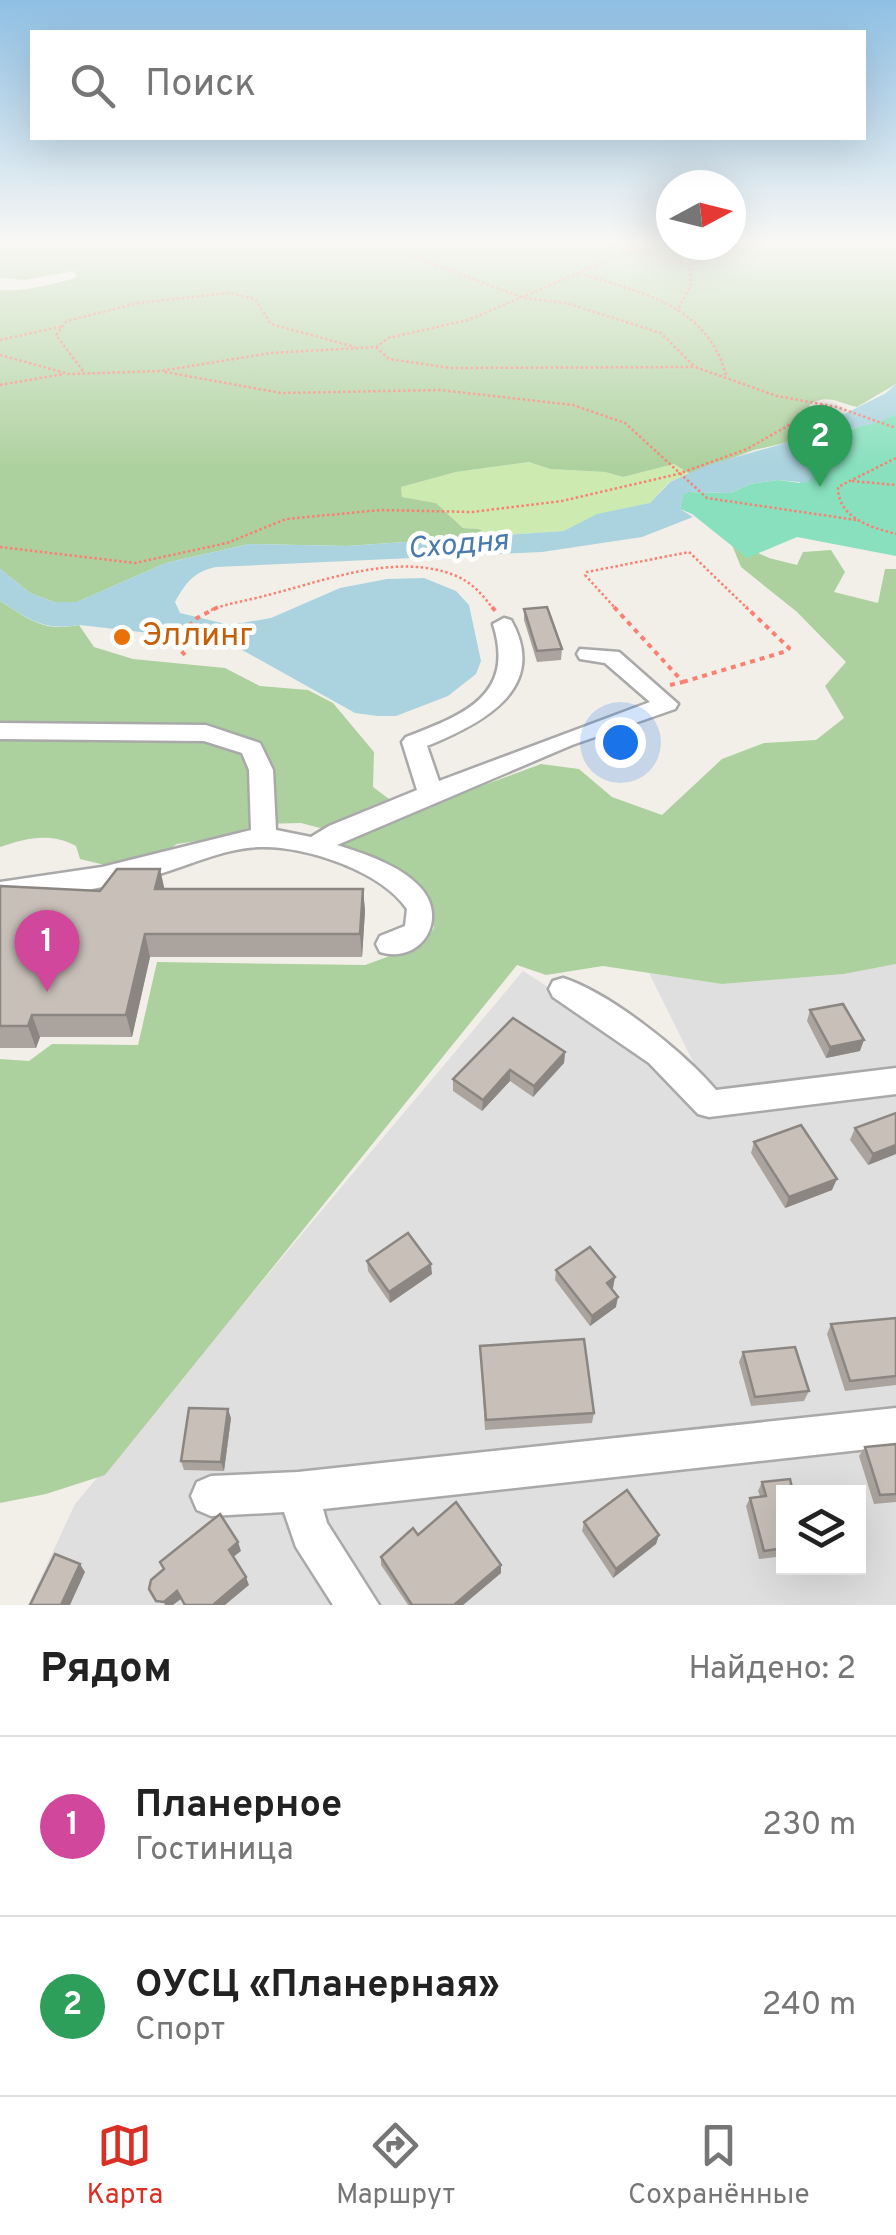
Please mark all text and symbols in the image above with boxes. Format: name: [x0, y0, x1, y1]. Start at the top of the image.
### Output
search box: [30, 30, 866, 140]
icon: search: [65, 58, 120, 113]
text: Поиск: [145, 61, 256, 110]
north arrow: [656, 170, 746, 260]
pin: 2: [788, 404, 852, 487]
water label: Сходня: [406, 523, 510, 569]
place label: Эллинг: [142, 617, 253, 657]
marker: Эллинг: [111, 626, 133, 648]
your location: [595, 717, 646, 768]
pin: 1: [15, 910, 80, 992]
map controls: [776, 1485, 866, 1575]
button: layers: [776, 1485, 866, 1575]
text: Рядом: [40, 1644, 172, 1697]
text: Найдено: 2: [689, 1650, 856, 1690]
text: Планерное: [135, 1782, 342, 1831]
text: 1: [66, 1806, 79, 1846]
text: 230 m: [762, 1806, 856, 1846]
text: Гостиница: [135, 1831, 294, 1871]
text: ОУСЦ «Планерная»: [135, 1962, 500, 2011]
text: 2: [63, 1986, 82, 2026]
text: 240 m: [762, 1986, 856, 2026]
text: Спорт: [135, 2011, 225, 2051]
tab: Карта: [86, 2118, 163, 2214]
tab: Маршрут: [336, 2118, 455, 2214]
tab: Сохранённые: [628, 2118, 810, 2214]

